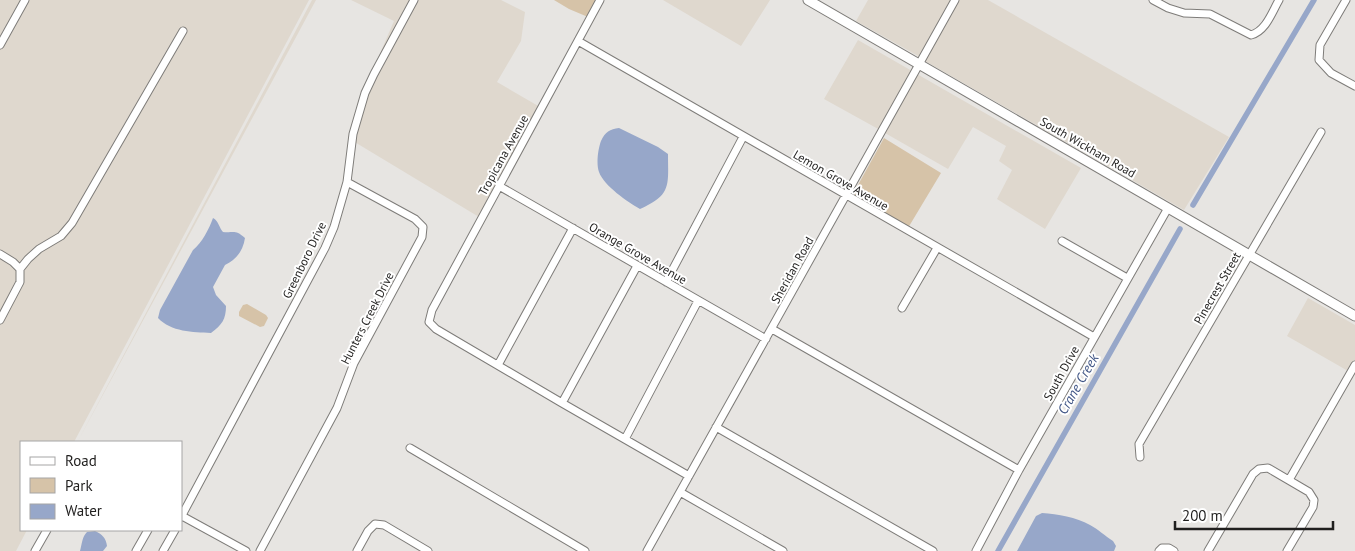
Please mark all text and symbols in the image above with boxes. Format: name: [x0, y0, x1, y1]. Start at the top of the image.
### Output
street label: Tropicana Avenue: [475, 112, 531, 198]
street label: South Wickham Road: [1037, 113, 1139, 181]
street label: Lemon Grove Avenue: [791, 147, 891, 213]
street label: Greenboro Drive: [279, 219, 329, 301]
street label: Orange Grove Avenue: [586, 219, 690, 287]
street label: Sheridan Road: [768, 234, 816, 306]
street label: Pinecrest Street: [1190, 249, 1244, 327]
street label: Hunters Creek Drive: [337, 269, 397, 367]
street label: South Drive: [1040, 343, 1082, 403]
water label: Crane Creek: [1053, 350, 1103, 418]
legend: [20, 441, 182, 531]
text: Road: [65, 451, 97, 470]
text: Park: [65, 476, 93, 495]
scale bar: [1175, 498, 1332, 530]
text: Water: [65, 501, 102, 520]
text: 200 m: [1182, 506, 1223, 525]

